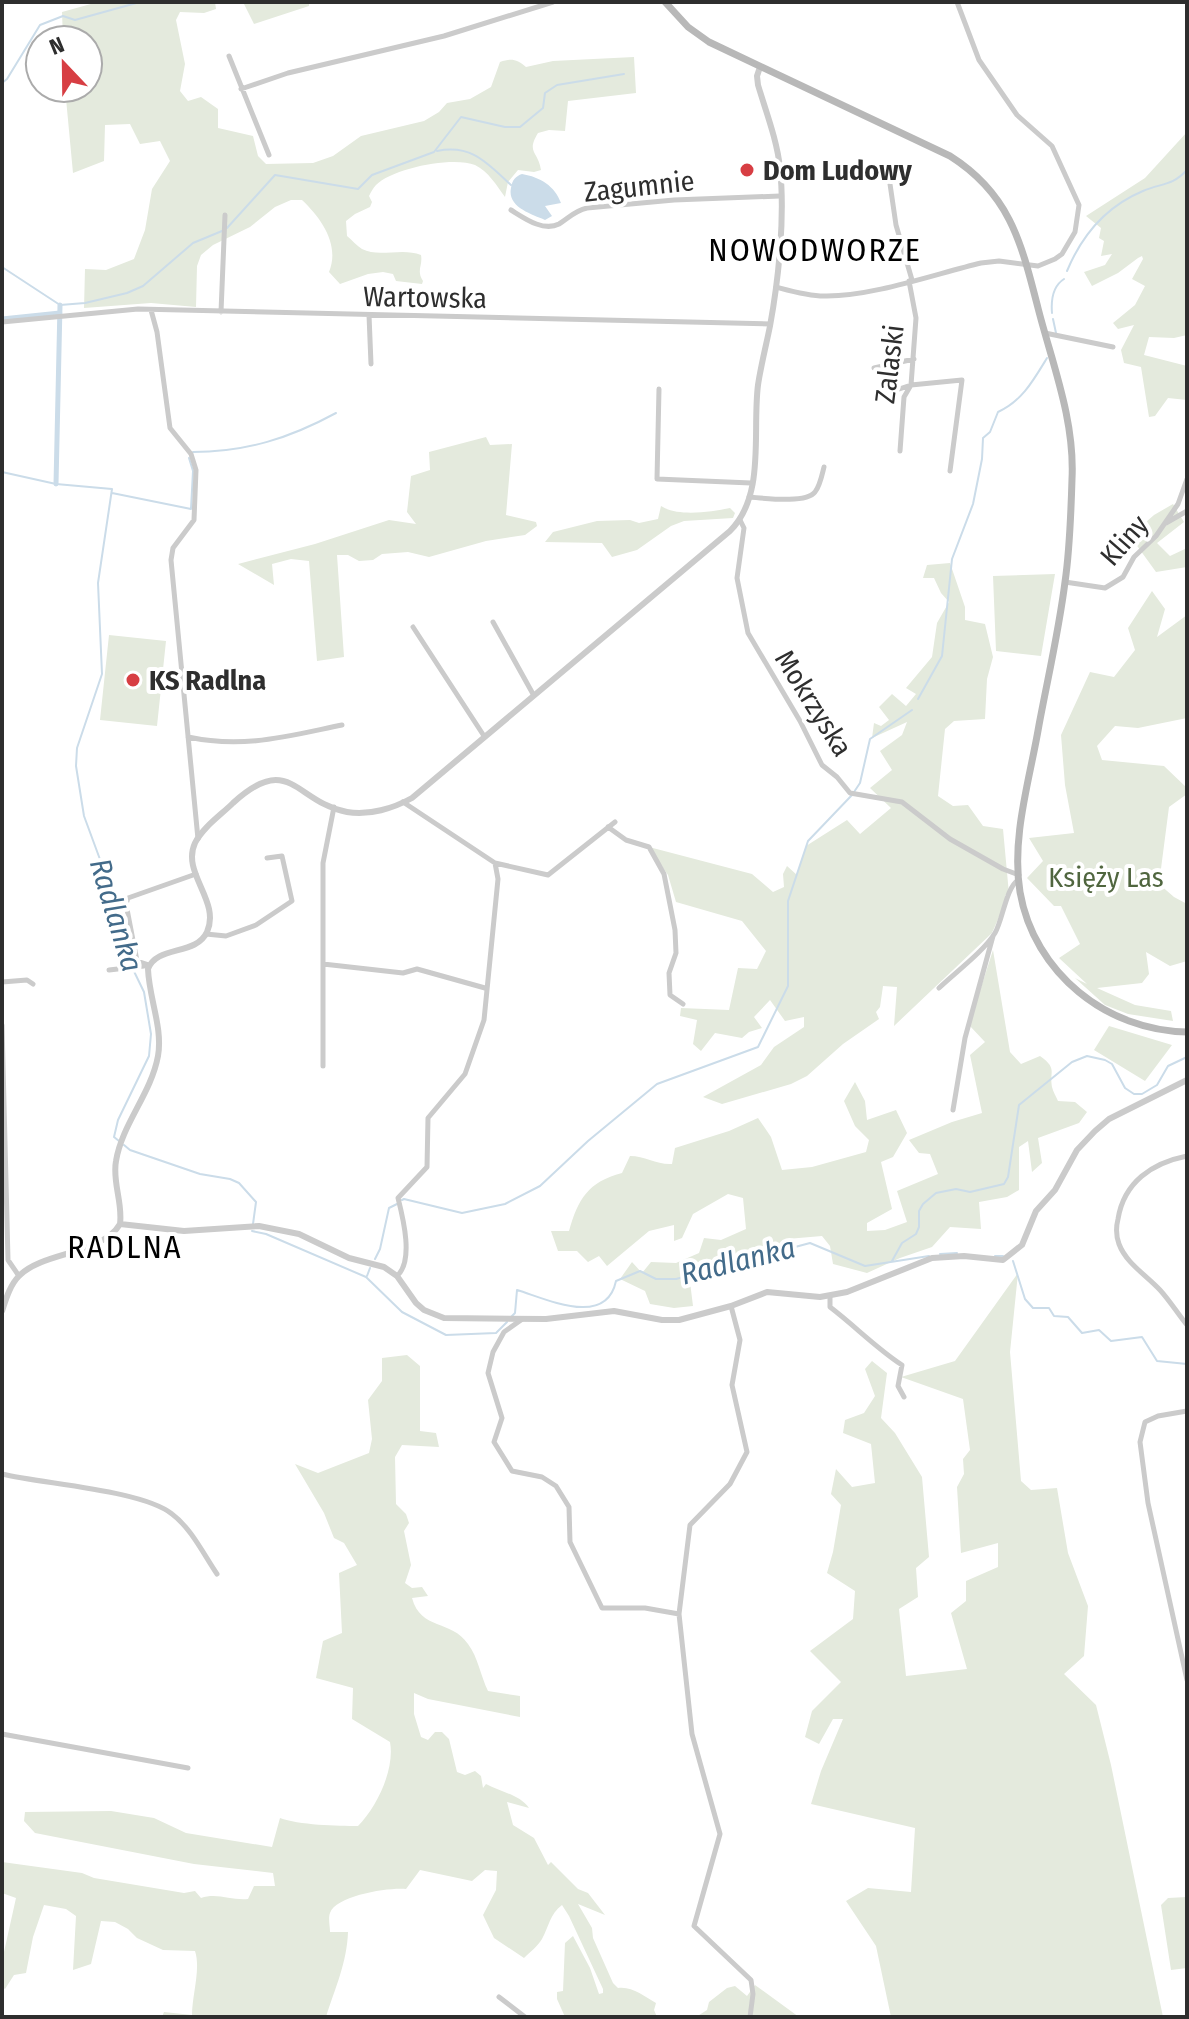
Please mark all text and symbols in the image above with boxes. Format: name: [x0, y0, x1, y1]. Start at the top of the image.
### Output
north arrow: [24, 24, 104, 104]
text: N: [46, 31, 68, 61]
place label: Dom Ludowy: [763, 154, 912, 187]
marker: Dom Ludowy: [738, 161, 756, 179]
street label: Zagumnie: [582, 164, 696, 209]
district label: NOWODWORZE: [708, 231, 922, 269]
street label: Wartowska: [363, 280, 487, 315]
street label: Zalaski: [868, 323, 911, 405]
street label: Kliny: [1093, 508, 1156, 572]
street label: Mokrzyska: [768, 644, 859, 762]
place label: KS Radlna: [149, 664, 266, 697]
marker: KS Radlna: [124, 671, 142, 689]
water label: Radlanka: [82, 854, 150, 976]
park label: Księży Las: [1048, 861, 1164, 894]
district label: RADLNA: [67, 1228, 183, 1266]
water label: Radlanka: [677, 1229, 799, 1293]

